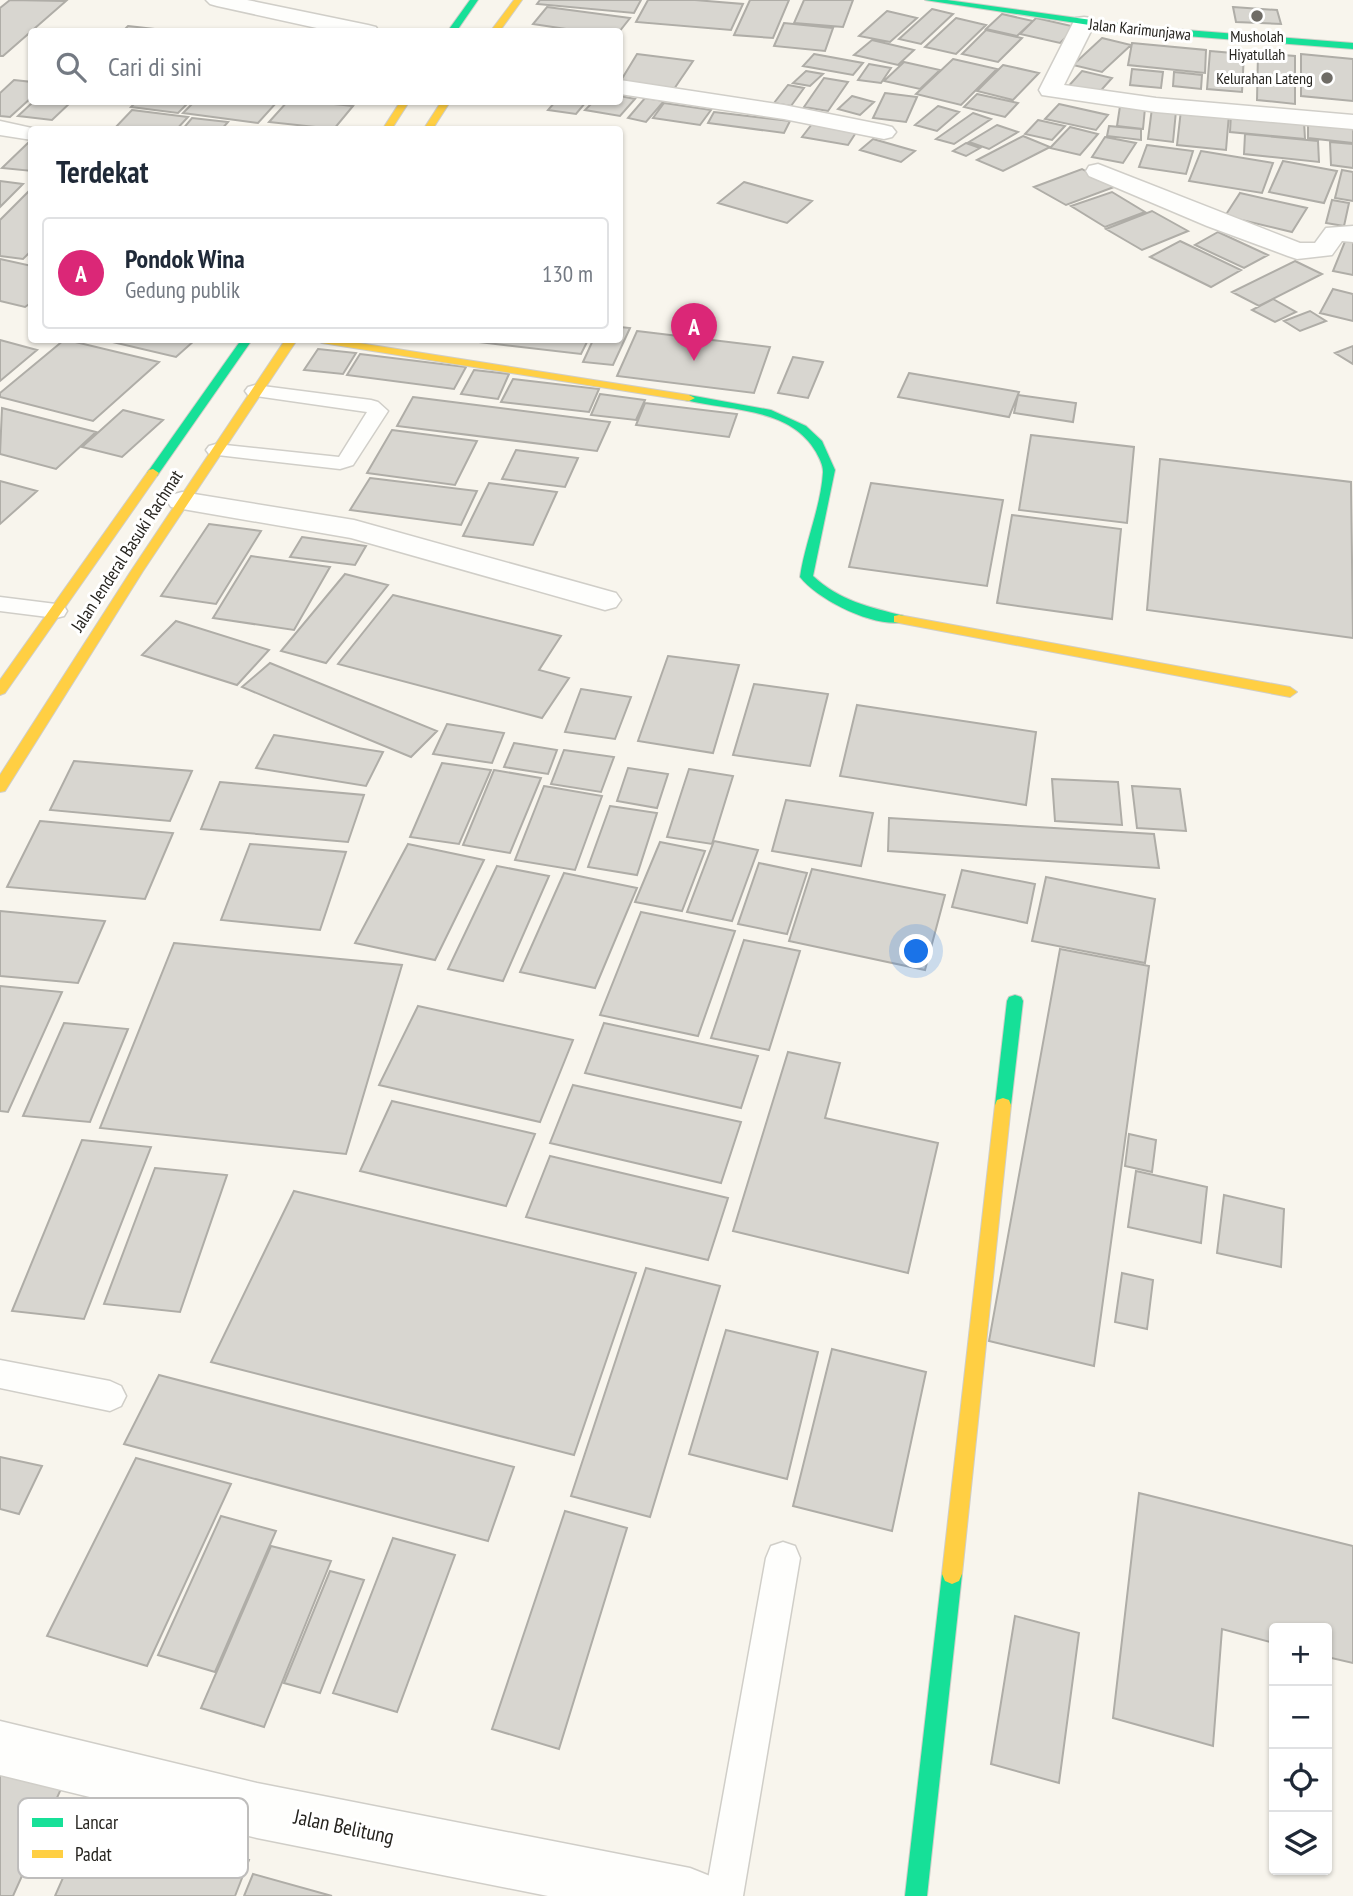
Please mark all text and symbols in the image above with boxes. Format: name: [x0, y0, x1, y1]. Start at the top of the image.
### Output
marker: Musholah Hiyatullah: [1249, 8, 1265, 24]
street label: Jalan Karimunjawa: [1087, 14, 1192, 44]
place label: Musholah Hiyatullah: [1229, 26, 1285, 64]
search box: [28, 28, 623, 105]
icon: search: [52, 48, 90, 86]
text: Cari di sini: [108, 50, 202, 83]
place label: Kelurahan Lateng: [1216, 68, 1313, 88]
marker: Kelurahan Lateng: [1319, 70, 1335, 86]
text: Terdekat: [56, 152, 148, 191]
text: Pondok Wina: [125, 242, 245, 275]
text: A: [75, 259, 87, 288]
text: 130 m: [542, 259, 593, 288]
text: Gedung publik: [125, 275, 240, 304]
pin: A: [671, 303, 717, 361]
street label: Jalan Jenderal Basuki Rachmat: [65, 466, 187, 637]
your location: [899, 934, 933, 968]
map controls: [1269, 1623, 1332, 1875]
button: +: [1269, 1623, 1332, 1686]
button: −: [1269, 1686, 1332, 1749]
button: locate: [1269, 1749, 1332, 1812]
legend: [18, 1798, 248, 1878]
street label: Jalan Belitung: [291, 1803, 397, 1850]
text: Lancar: [75, 1810, 119, 1834]
button: layers: [1269, 1812, 1332, 1875]
text: Padat: [75, 1842, 112, 1866]

